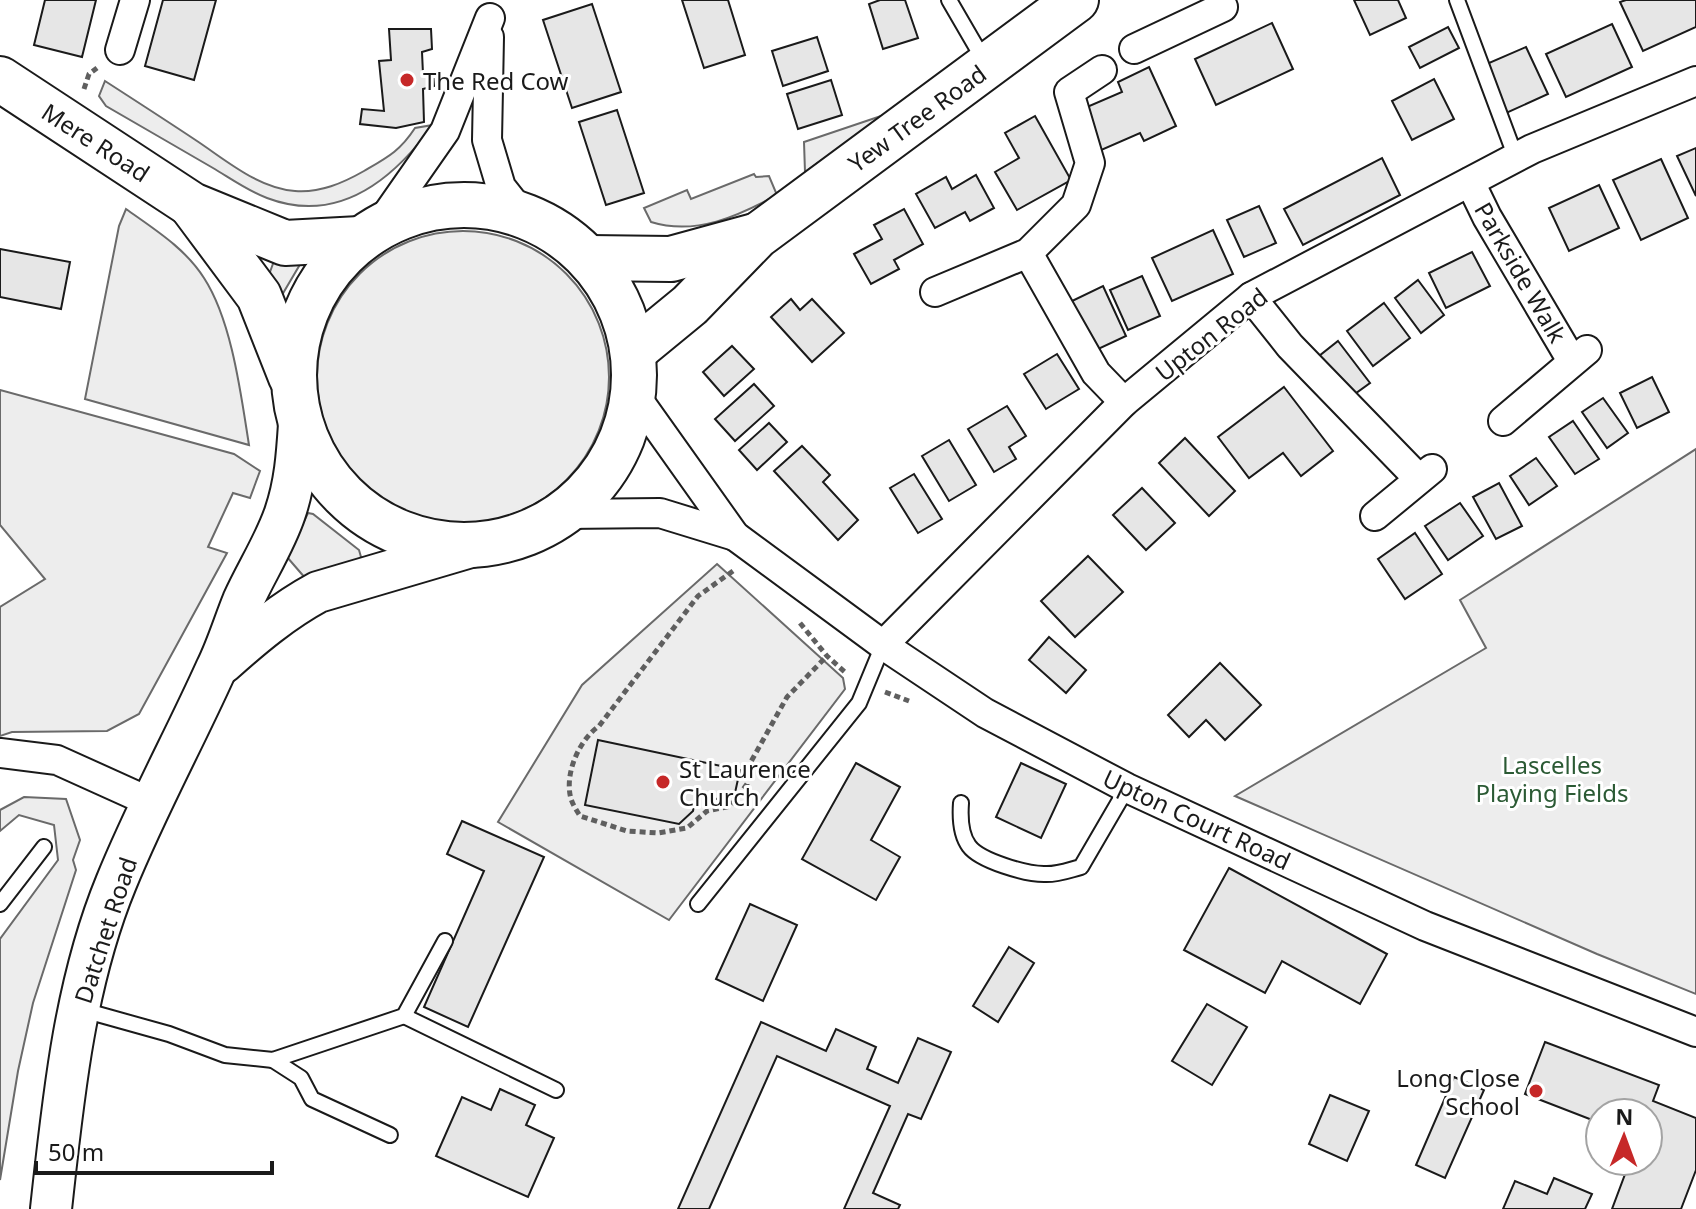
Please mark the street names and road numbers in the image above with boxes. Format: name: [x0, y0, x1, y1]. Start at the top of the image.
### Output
street label: Yew Tree Road: [841, 57, 993, 179]
street label: Mere Road: [36, 95, 156, 189]
street label: Parkside Walk: [1467, 196, 1575, 348]
street label: Upton Road: [1148, 280, 1274, 388]
street label: Upton Court Road: [1098, 761, 1296, 877]
street label: Datchet Road: [66, 853, 144, 1007]

